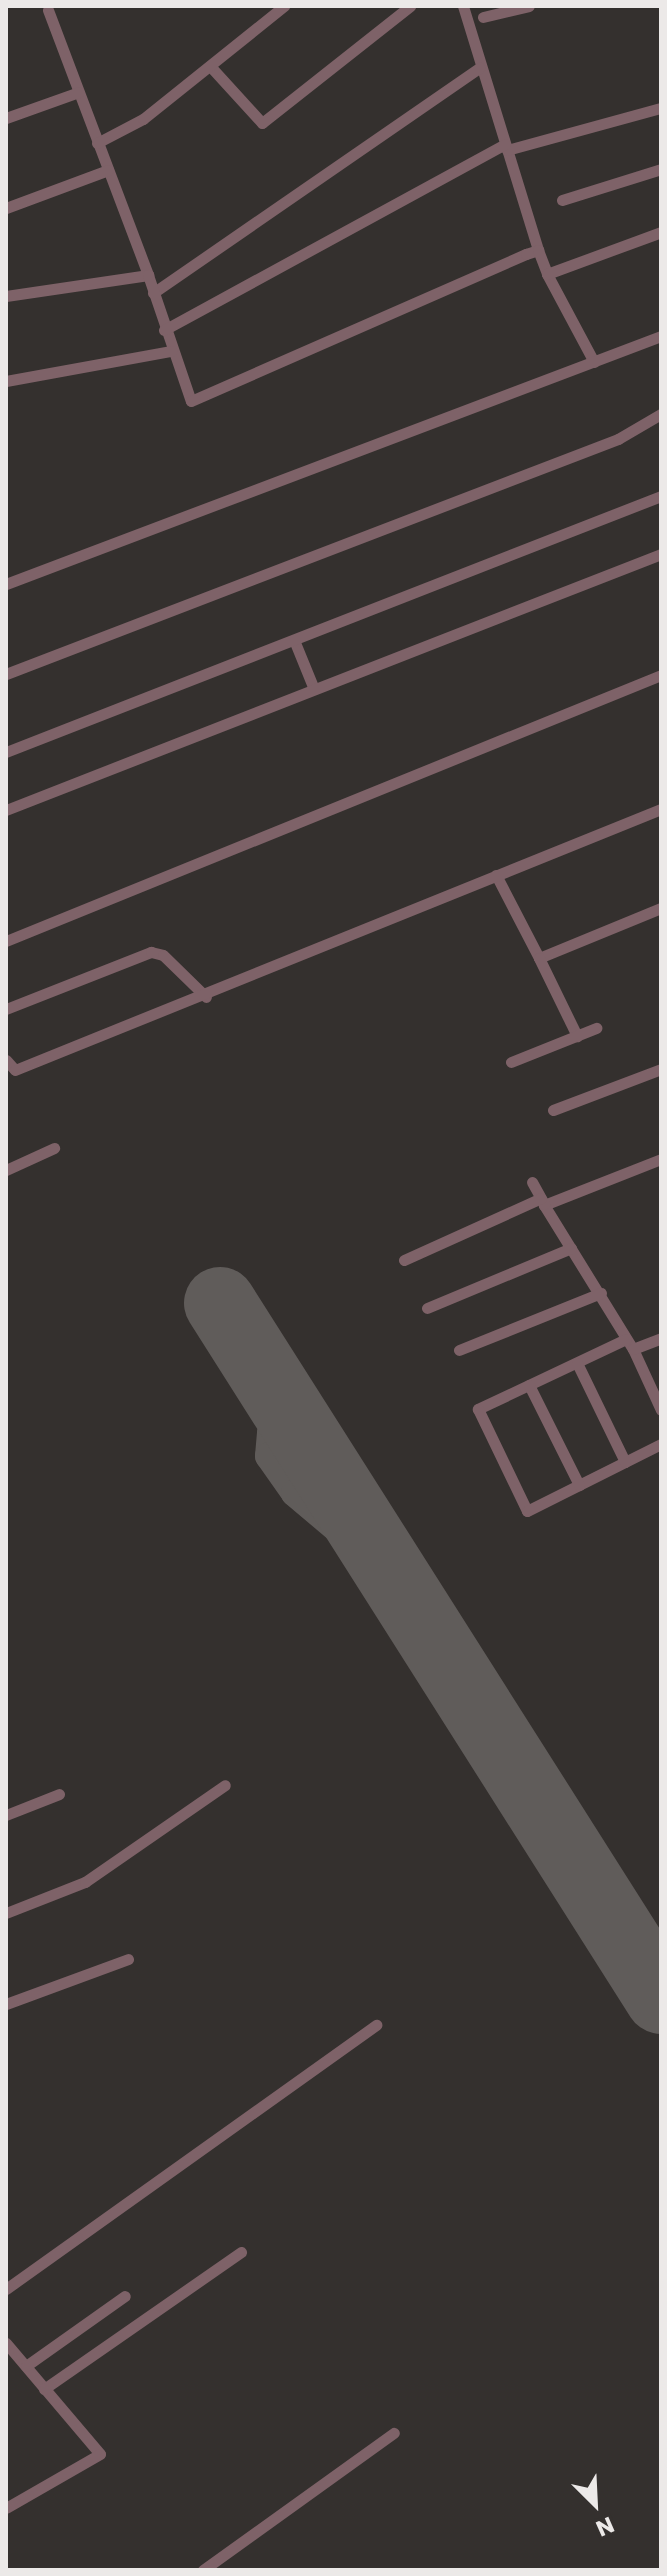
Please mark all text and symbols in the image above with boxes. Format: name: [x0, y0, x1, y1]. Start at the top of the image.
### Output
north arrow: [555, 2464, 635, 2544]
text: N: [591, 2509, 619, 2544]

